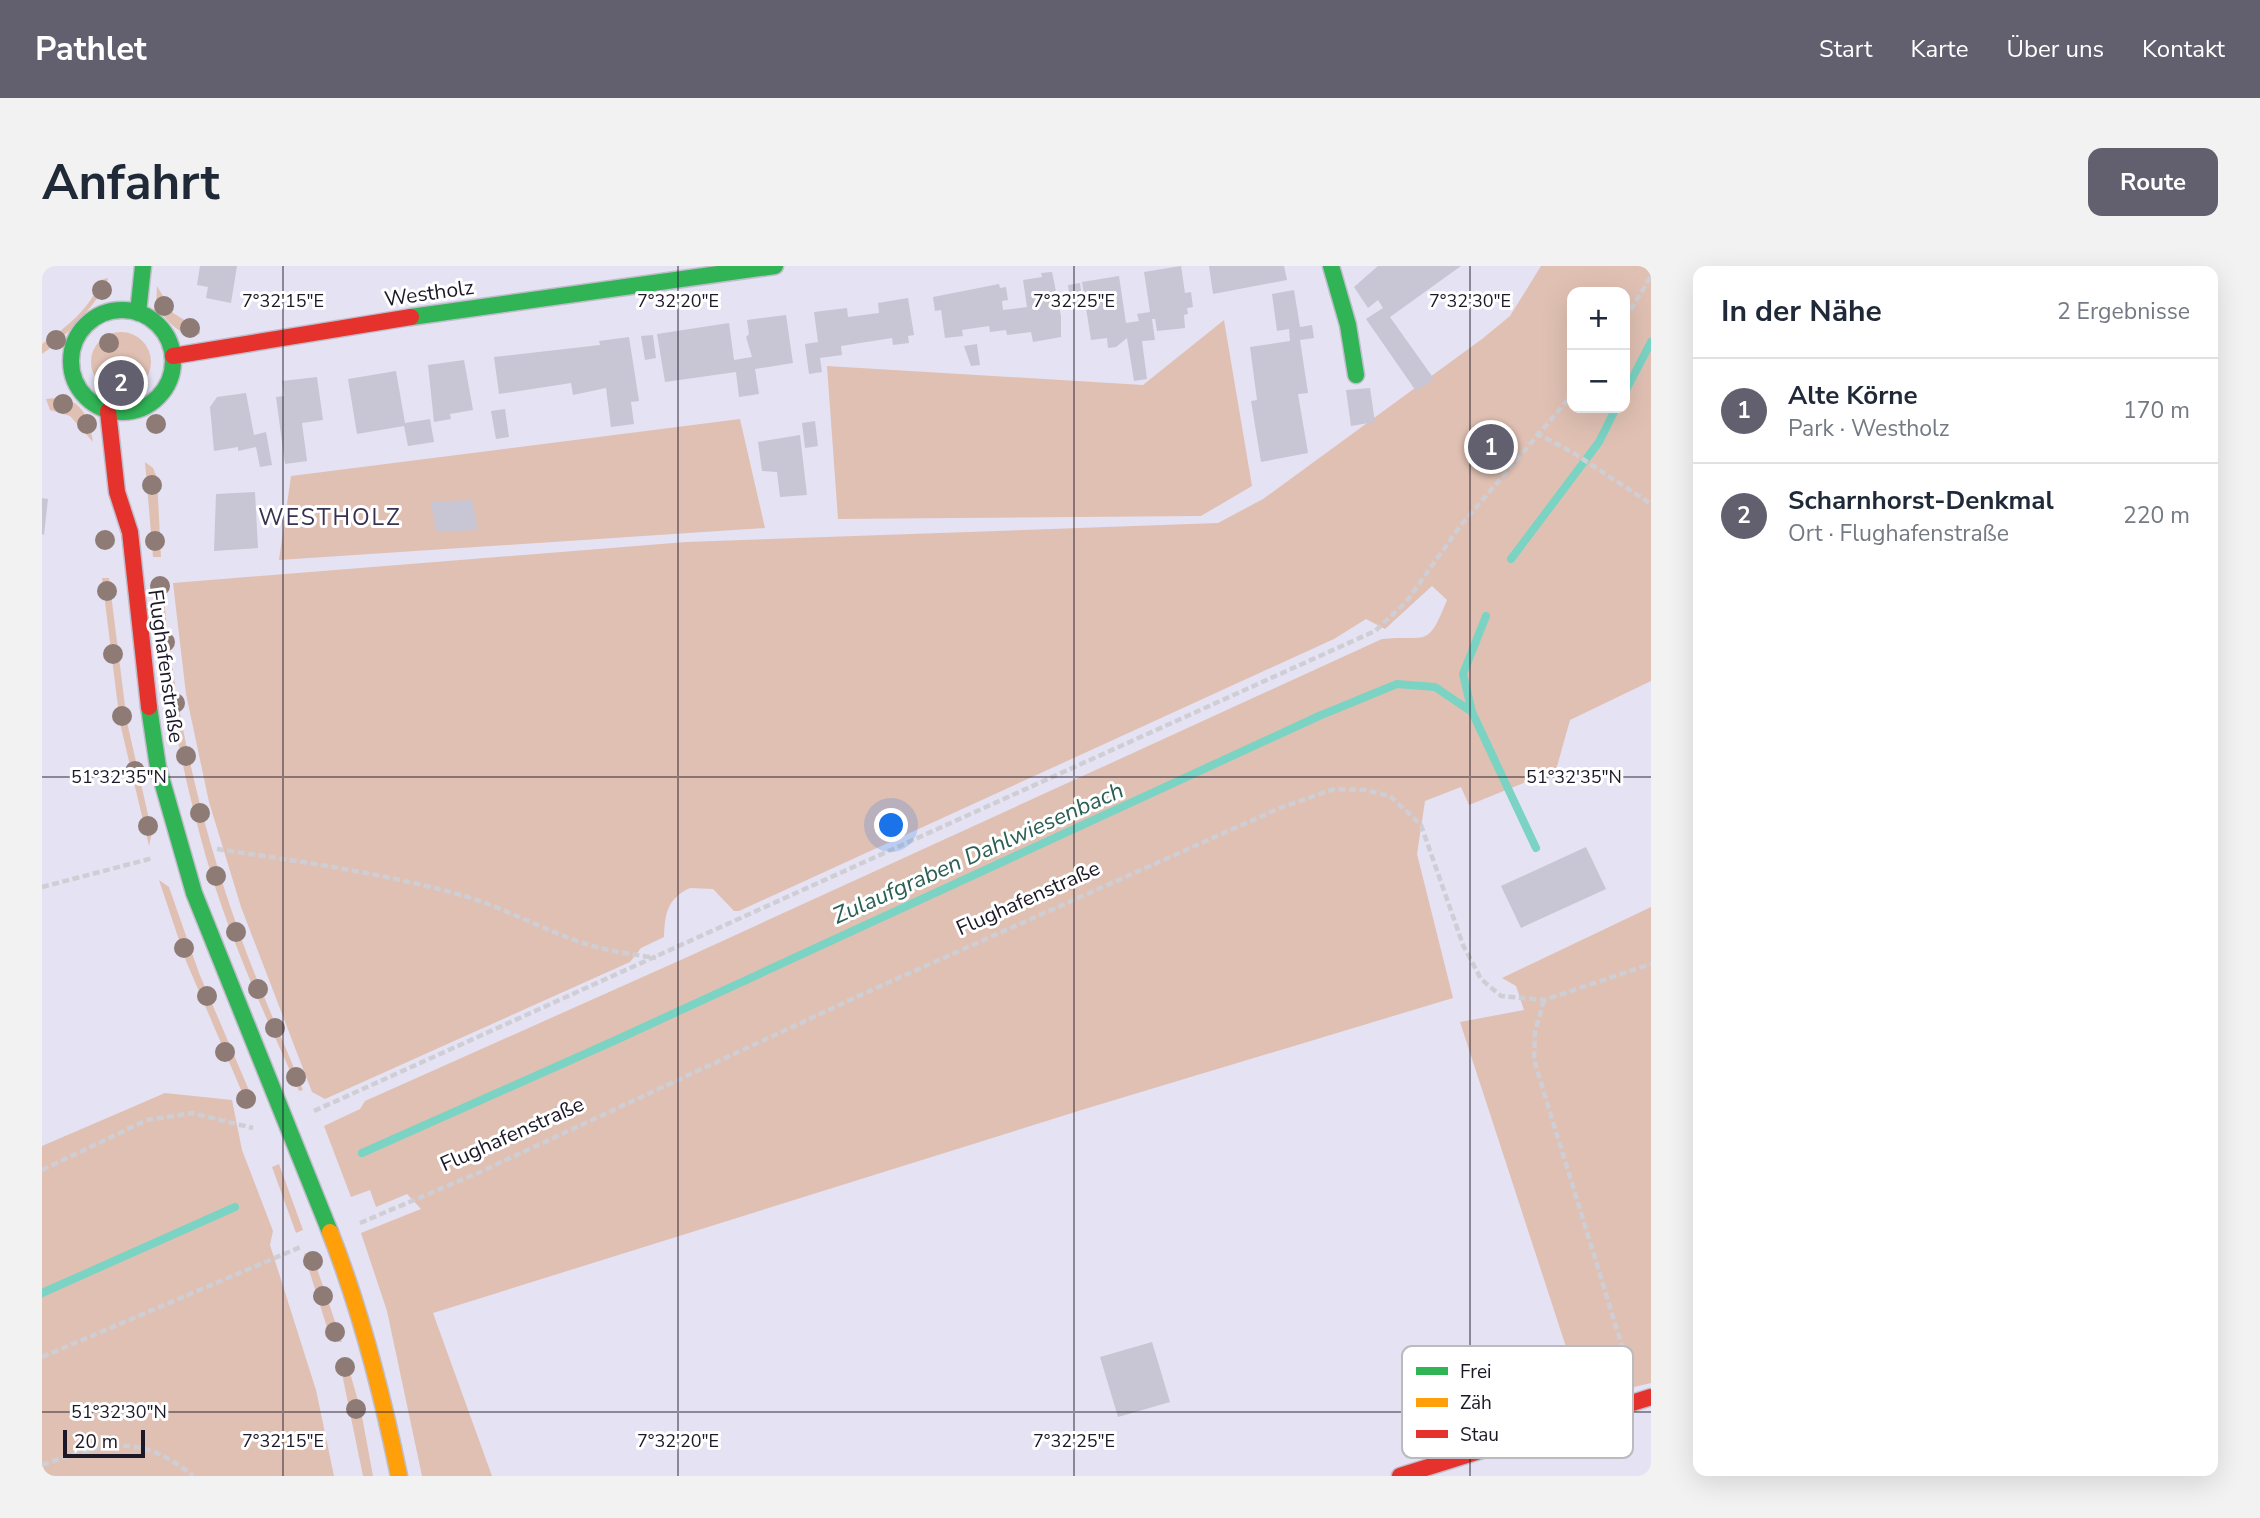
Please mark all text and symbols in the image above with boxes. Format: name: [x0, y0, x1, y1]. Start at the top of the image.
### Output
text: Pathlet: [35, 27, 147, 72]
text: Start: [1819, 33, 1872, 65]
text: Karte: [1910, 33, 1968, 65]
text: Über uns: [2006, 33, 2104, 65]
text: Kontakt: [2142, 33, 2225, 65]
button: Route: [2088, 148, 2218, 216]
text: Anfahrt: [42, 149, 220, 216]
street label: Westholz: [383, 273, 476, 313]
map controls: [1567, 287, 1630, 413]
button: +: [1567, 287, 1630, 350]
text: 7°32'15"E: [242, 289, 324, 313]
text: 7°32'20"E: [637, 289, 719, 313]
text: 7°32'25"E: [1033, 289, 1115, 313]
text: 7°32'30"E: [1429, 289, 1511, 313]
text: In der Nähe: [1721, 291, 1882, 332]
text: 2 Ergebnisse: [2057, 296, 2190, 327]
button: −: [1567, 350, 1630, 413]
pin: 2: [98, 357, 144, 409]
text: Alte Körne: [1788, 378, 1918, 413]
text: 1: [1737, 395, 1751, 426]
text: 170 m: [2123, 395, 2190, 426]
text: Park · Westholz: [1788, 413, 1950, 444]
pin: 1: [1468, 421, 1514, 473]
text: Scharnhorst-Denkmal: [1788, 483, 2054, 518]
text: 2: [1737, 500, 1751, 531]
text: 220 m: [2123, 500, 2190, 531]
district label: WESTHOLZ: [258, 502, 402, 533]
text: Ort · Flughafenstraße: [1788, 518, 2009, 549]
street label: Flughafenstraße: [141, 587, 191, 745]
text: 51°32'35"N: [71, 765, 167, 789]
text: 51°32'35"N: [1526, 765, 1622, 789]
water label: Zulaufgraben Dahlwiesenbach: [828, 775, 1128, 931]
your location: [874, 808, 908, 842]
street label: Flughafenstraße: [952, 854, 1104, 942]
street label: Flughafenstraße: [436, 1090, 588, 1178]
legend: [1402, 1346, 1633, 1458]
text: Frei: [1460, 1359, 1491, 1385]
text: Zäh: [1460, 1390, 1492, 1416]
text: 51°32'30"N: [71, 1400, 167, 1424]
text: Stau: [1460, 1422, 1499, 1448]
scale bar: [63, 1427, 145, 1459]
text: 20 m: [74, 1429, 118, 1455]
text: 7°32'15"E: [242, 1429, 324, 1453]
text: 7°32'20"E: [637, 1429, 719, 1453]
text: 7°32'25"E: [1033, 1429, 1115, 1453]

